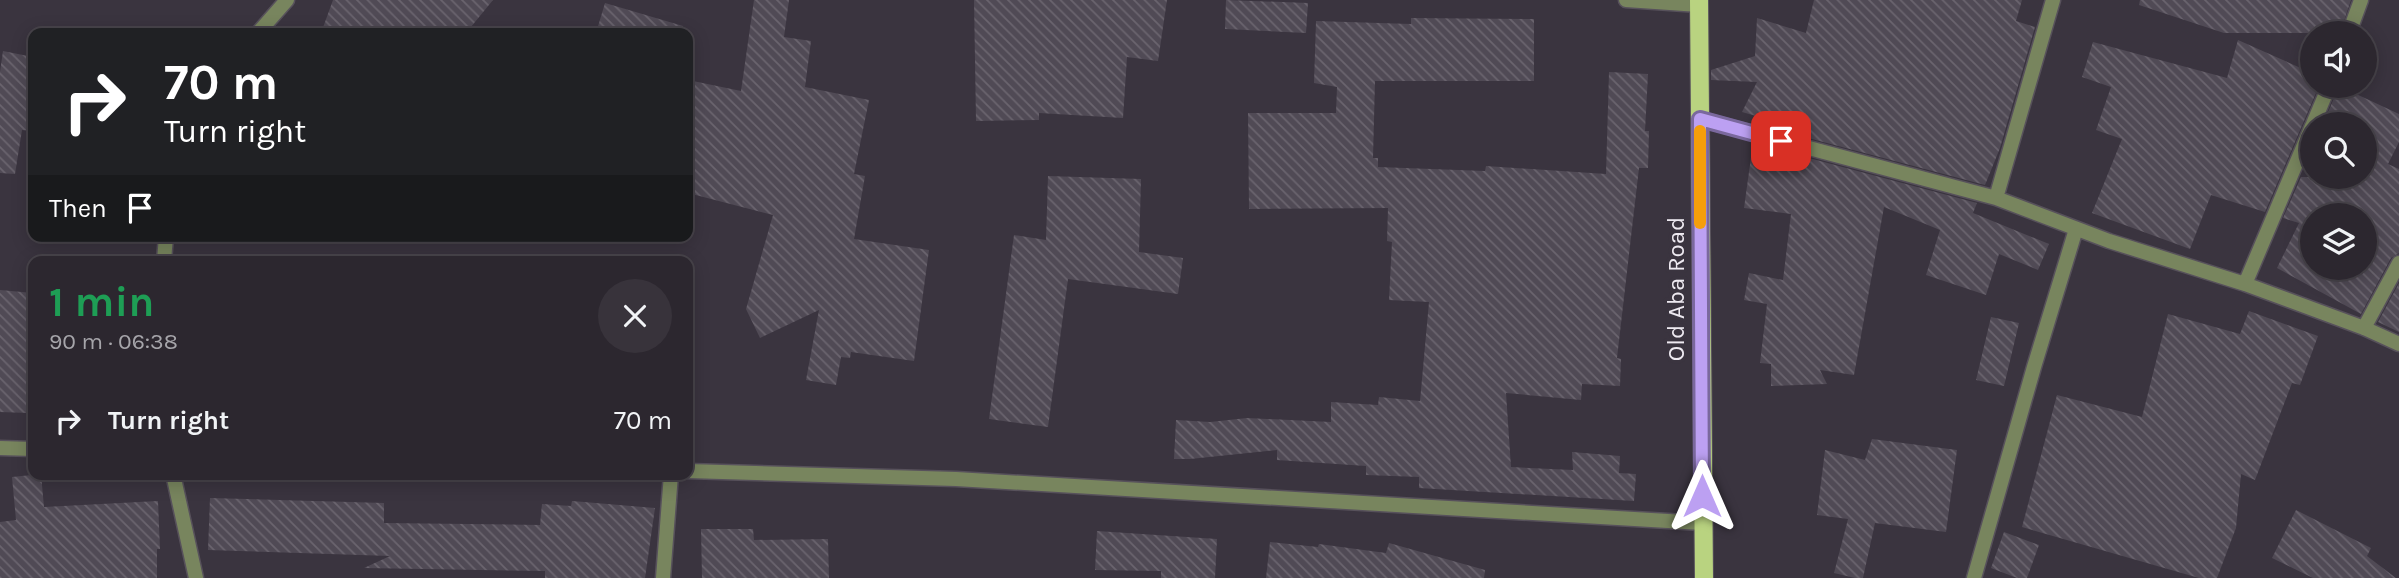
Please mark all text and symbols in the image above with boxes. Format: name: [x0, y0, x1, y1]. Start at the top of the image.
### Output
map controls: [2300, 21, 2377, 280]
button: sound: [2300, 21, 2377, 98]
text: 70 m: [164, 54, 278, 111]
icon: right: [49, 56, 140, 147]
pin: [1751, 111, 1811, 171]
button: search: [2300, 112, 2377, 189]
text: Turn right: [164, 113, 306, 150]
icon: arrive: [1762, 122, 1800, 160]
icon: arrive: [121, 189, 159, 227]
text: Then: [49, 193, 107, 224]
button: layers: [2300, 203, 2377, 280]
street label: Old Aba Road: [1662, 217, 1690, 361]
text: 1 min: [49, 277, 154, 327]
button: close: [598, 279, 672, 353]
text: 90 m · 06:38: [49, 328, 178, 355]
icon: right: [49, 402, 87, 440]
text: Turn right: [108, 405, 229, 436]
text: 70 m: [614, 405, 672, 436]
position arrow: [1665, 459, 1739, 533]

